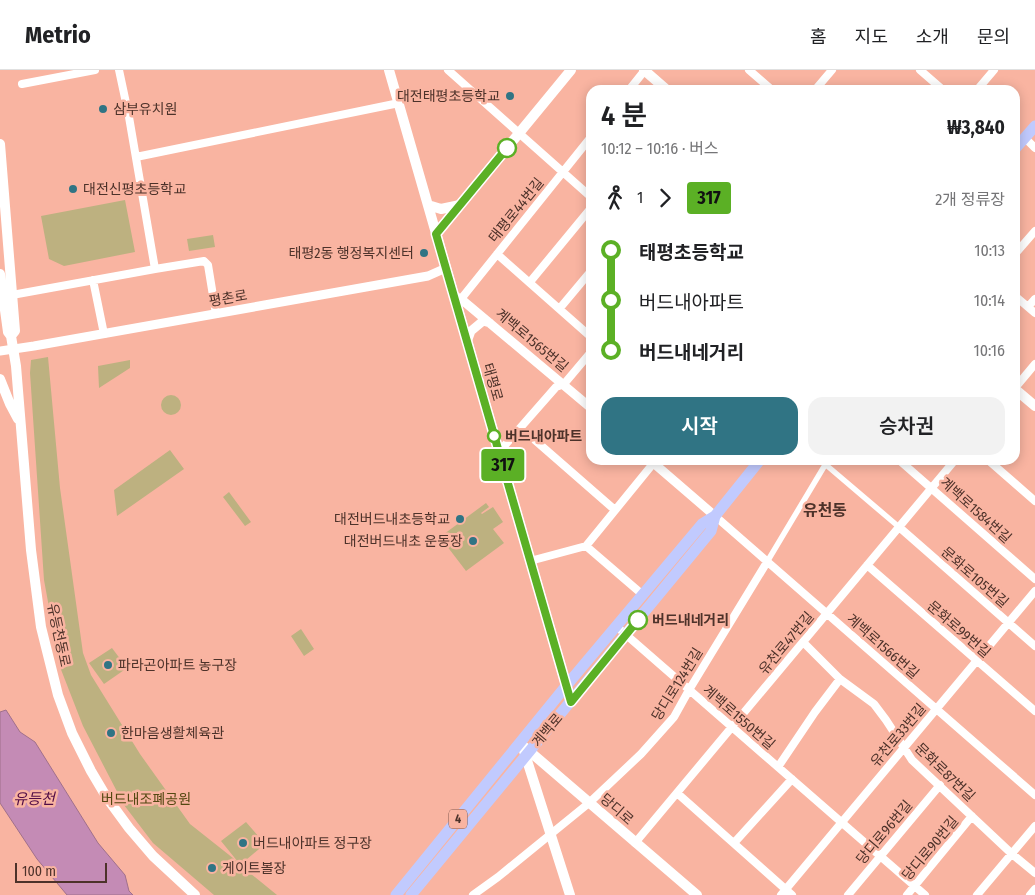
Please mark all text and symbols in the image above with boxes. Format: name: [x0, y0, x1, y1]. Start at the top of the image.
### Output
text: Metrio: [25, 21, 91, 49]
text: 홈: [810, 26, 827, 48]
text: 지도: [855, 26, 888, 48]
text: 소개: [916, 26, 949, 48]
text: 문의: [977, 26, 1010, 48]
place label: 대전태평초등학교: [397, 88, 500, 105]
marker: 대전태평초등학교: [504, 90, 516, 102]
text: 4 분: [601, 99, 647, 132]
place label: 삼부유치원: [113, 101, 177, 118]
marker: 삼부유치원: [97, 103, 109, 115]
text: ₩3,840: [947, 116, 1005, 139]
unlabelled marker: [497, 138, 517, 158]
text: 10:12 – 10:16 · 버스: [601, 139, 719, 158]
street label: 태평로44번길: [485, 175, 548, 246]
place label: 대전신평초등학교: [83, 181, 186, 198]
marker: 대전신평초등학교: [67, 183, 79, 195]
icon: walk: [601, 184, 629, 212]
icon: forward: [651, 184, 679, 212]
text: 317: [697, 187, 721, 209]
text: 1: [637, 188, 643, 207]
text: 2개 정류장: [935, 190, 1005, 209]
text: 태평초등학교: [639, 241, 744, 264]
text: 10:13: [974, 241, 1005, 260]
place label: 태평2동 행정복지센터: [289, 245, 414, 262]
marker: 태평2동 행정복지센터: [418, 247, 430, 259]
street label: 평촌로: [208, 287, 249, 310]
text: 버드내아파트: [639, 291, 744, 314]
text: 10:14: [974, 291, 1005, 310]
street label: 계백로1565번길: [492, 305, 571, 376]
text: 버드내네거리: [639, 341, 744, 364]
text: 10:16: [974, 341, 1005, 360]
street label: 태평로: [479, 361, 506, 403]
button: 시작: [601, 397, 798, 455]
button: 승차권: [808, 397, 1005, 455]
place label: 버드내아파트: [505, 428, 582, 445]
marker: 버드내아파트: [487, 429, 501, 443]
line badge: 317: [474, 449, 532, 481]
text: 317: [491, 454, 515, 476]
street label: 계백로1584번길: [937, 474, 1015, 547]
district label: 유천동: [803, 501, 847, 520]
place label: 대전버드내초등학교: [334, 511, 450, 528]
marker: 대전버드내초등학교: [454, 513, 466, 525]
place label: 대전버드내초 운동장: [344, 533, 463, 550]
marker: 대전버드내초 운동장: [467, 535, 479, 547]
street label: 문화로105번길: [938, 544, 1012, 611]
street label: 문화로99번길: [924, 597, 994, 661]
street label: 유등천동로: [44, 602, 74, 668]
street label: 유천로47번길: [755, 609, 818, 678]
marker: 버드내네거리: [628, 610, 648, 630]
street label: 계백로1566번길: [843, 610, 922, 682]
place label: 버드내네거리: [652, 612, 729, 629]
street label: 당디로124번길: [648, 645, 706, 724]
place label: 파라곤아파트 농구장: [118, 657, 237, 674]
marker: 파라곤아파트 농구장: [102, 659, 114, 671]
street label: 계백로1550번길: [699, 681, 778, 753]
street label: 유천로33번길: [867, 700, 930, 770]
street label: 계백로: [528, 710, 566, 751]
place label: 한마음생활체육관: [121, 725, 224, 742]
marker: 한마음생활체육관: [105, 727, 117, 739]
street label: 문화로87번길: [911, 740, 978, 805]
water label: 유등천: [13, 790, 57, 808]
street label: 당디로: [597, 790, 637, 829]
park label: 버드내조폐공원: [101, 791, 191, 808]
street label: 당디로96번길: [853, 797, 916, 868]
road number: 4: [449, 810, 467, 829]
street label: 당디로90번길: [899, 813, 962, 884]
place label: 버드내아파트 정구장: [253, 835, 372, 852]
marker: 버드내아파트 정구장: [237, 837, 249, 849]
scale bar: [15, 860, 108, 883]
place label: 게이트볼장: [222, 860, 287, 877]
marker: 게이트볼장: [206, 862, 218, 874]
text: 100 m: [22, 863, 56, 880]

